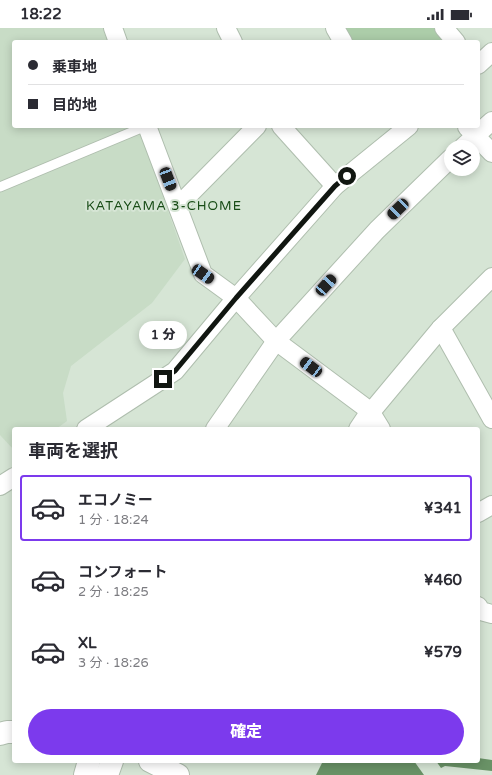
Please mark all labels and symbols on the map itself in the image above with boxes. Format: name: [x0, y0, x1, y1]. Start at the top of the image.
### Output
car: [158, 166, 178, 192]
route start: [338, 167, 356, 185]
car: [385, 196, 411, 222]
district label: KATAYAMA 3-CHOME: [86, 198, 242, 214]
car: [190, 262, 216, 286]
car: [314, 272, 338, 298]
callout: 1 分: [139, 321, 187, 349]
car: [298, 355, 324, 379]
route end: [154, 370, 172, 388]

